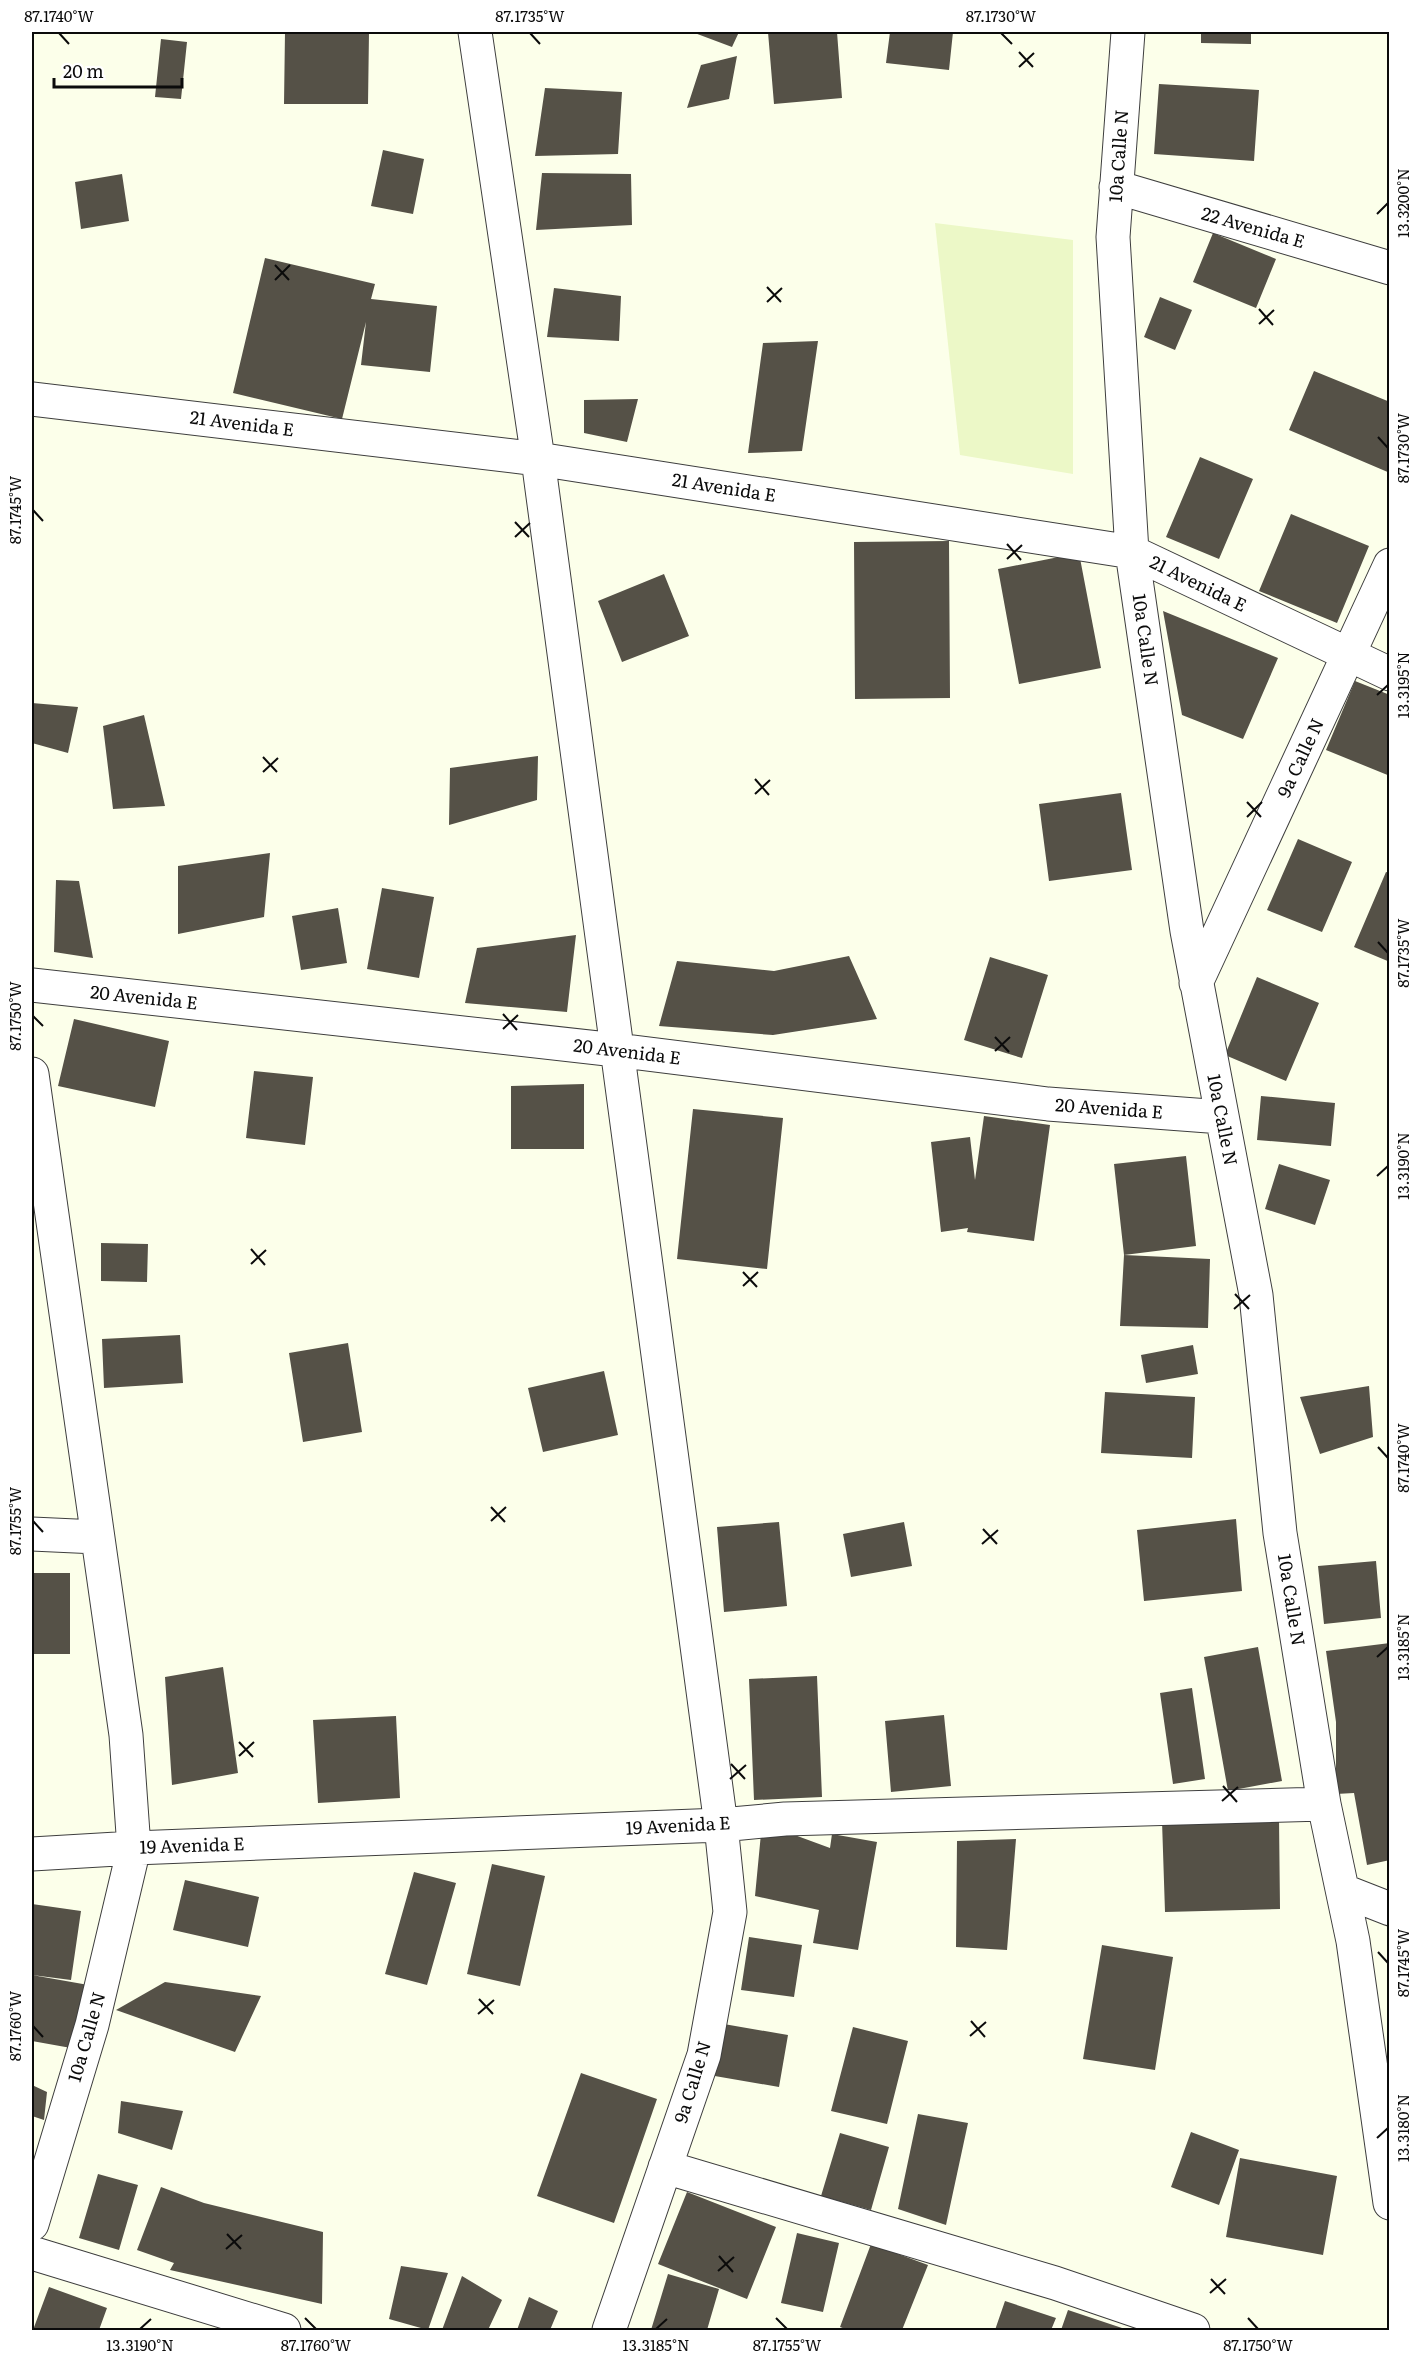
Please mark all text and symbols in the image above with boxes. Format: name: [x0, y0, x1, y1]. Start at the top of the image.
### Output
text: 87.1740°W: [24, 4, 94, 27]
text: 87.1735°W: [495, 4, 565, 27]
text: 87.1730°W: [966, 4, 1037, 27]
scale bar: [54, 51, 182, 89]
text: 20 m: [63, 57, 104, 84]
street label: 10a Calle N: [1101, 109, 1134, 203]
text: 13.3200°N: [1391, 168, 1414, 238]
street label: 22 Avenida E: [1198, 199, 1308, 254]
street label: 21 Avenida E: [189, 403, 296, 442]
text: 87.1730°W: [1391, 412, 1414, 483]
street label: 21 Avenida E: [670, 465, 778, 508]
text: 87.1745°W: [3, 475, 26, 544]
street label: 21 Avenida E: [1146, 548, 1252, 618]
street label: 10a Calle N: [1127, 592, 1166, 688]
text: 13.3195°N: [1391, 652, 1414, 718]
street label: 9a Calle N: [1270, 713, 1330, 801]
text: 87.1735°W: [1391, 918, 1414, 988]
street label: 20 Avenida E: [89, 977, 199, 1016]
text: 87.1750°W: [3, 981, 26, 1051]
street label: 20 Avenida E: [572, 1031, 682, 1070]
street label: 10a Calle N: [1201, 1071, 1246, 1168]
street label: 20 Avenida E: [1054, 1090, 1164, 1125]
text: 13.3190°N: [1391, 1132, 1414, 1200]
text: 87.1740°W: [1391, 1423, 1414, 1493]
text: 87.1755°W: [3, 1486, 26, 1555]
street label: 10a Calle N: [1272, 1552, 1313, 1648]
text: 13.3185°N: [1391, 1614, 1414, 1680]
street label: 19 Avenida E: [625, 1808, 731, 1841]
street label: 19 Avenida E: [139, 1829, 245, 1860]
text: 87.1745°W: [1391, 1928, 1414, 1997]
street label: 10a Calle N: [60, 1988, 111, 2085]
text: 87.1760°W: [3, 1990, 26, 2061]
street label: 9a Calle N: [666, 2037, 717, 2126]
text: 13.3180°N: [1391, 2094, 1414, 2162]
text: 13.3190°N: [106, 2333, 174, 2356]
text: 87.1760°W: [281, 2333, 352, 2356]
text: 13.3185°N: [623, 2333, 689, 2356]
text: 87.1755°W: [753, 2333, 822, 2356]
text: 87.1750°W: [1223, 2333, 1293, 2356]

